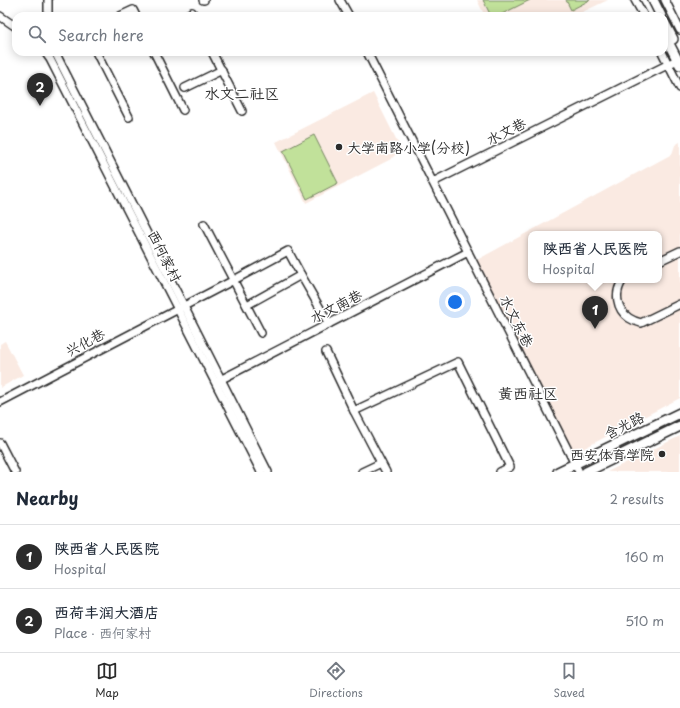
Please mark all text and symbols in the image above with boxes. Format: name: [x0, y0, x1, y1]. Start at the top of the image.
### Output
search box: [12, 12, 668, 56]
icon: search: [26, 23, 48, 45]
text: Search here: [58, 23, 144, 46]
pin: 2: [27, 73, 53, 106]
district label: 水文二社区: [204, 81, 280, 104]
street label: 水文巷: [483, 112, 530, 150]
place label: 大学南路小学(分校): [347, 137, 470, 158]
marker: 大学南路小学(分校): [334, 142, 344, 152]
street label: 西何家村: [143, 226, 187, 286]
popup: [528, 231, 662, 283]
text: 陕西省人民医院: [542, 236, 648, 259]
text: Hospital: [542, 259, 595, 278]
street label: 水文南巷: [306, 283, 367, 328]
street label: 水文东巷: [495, 291, 540, 352]
your location: [445, 292, 465, 312]
pin: 1: [582, 296, 608, 329]
street label: 兴化巷: [62, 322, 109, 361]
district label: 黄西社区: [498, 381, 558, 404]
street label: 含光路: [601, 406, 647, 444]
place label: 西安体育学院: [570, 444, 654, 465]
marker: 西安体育学院: [657, 449, 667, 459]
text: Nearby: [16, 485, 78, 511]
text: 2 results: [610, 489, 664, 508]
text: 陕西省人民医院: [54, 536, 159, 559]
text: 1: [26, 547, 32, 566]
text: 160 m: [625, 547, 664, 566]
text: Hospital: [54, 559, 106, 578]
text: 西荷丰润大酒店: [54, 600, 159, 623]
text: 2: [24, 611, 34, 630]
text: 510 m: [625, 611, 664, 630]
text: Place · 西何家村: [54, 623, 151, 642]
tab: Map: [95, 660, 119, 701]
tab: Directions: [309, 660, 363, 701]
tab: Saved: [553, 660, 585, 701]

